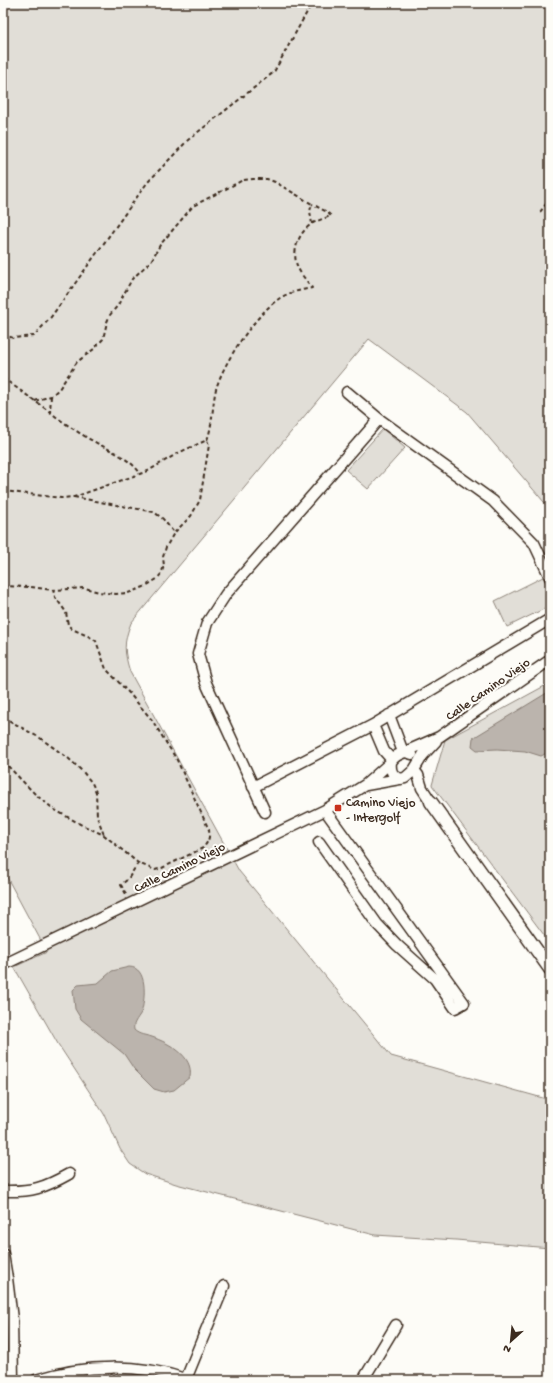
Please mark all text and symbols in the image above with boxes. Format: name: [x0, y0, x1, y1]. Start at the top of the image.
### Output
street label: Calle Camino Viejo: [443, 655, 534, 725]
place label: Camino Viejo - Intergolf: [346, 796, 416, 826]
marker: Camino Viejo - Intergolf: [333, 803, 343, 813]
street label: Calle Camino Viejo: [132, 840, 228, 897]
north arrow: [491, 1321, 531, 1361]
text: N: [501, 1341, 513, 1355]

